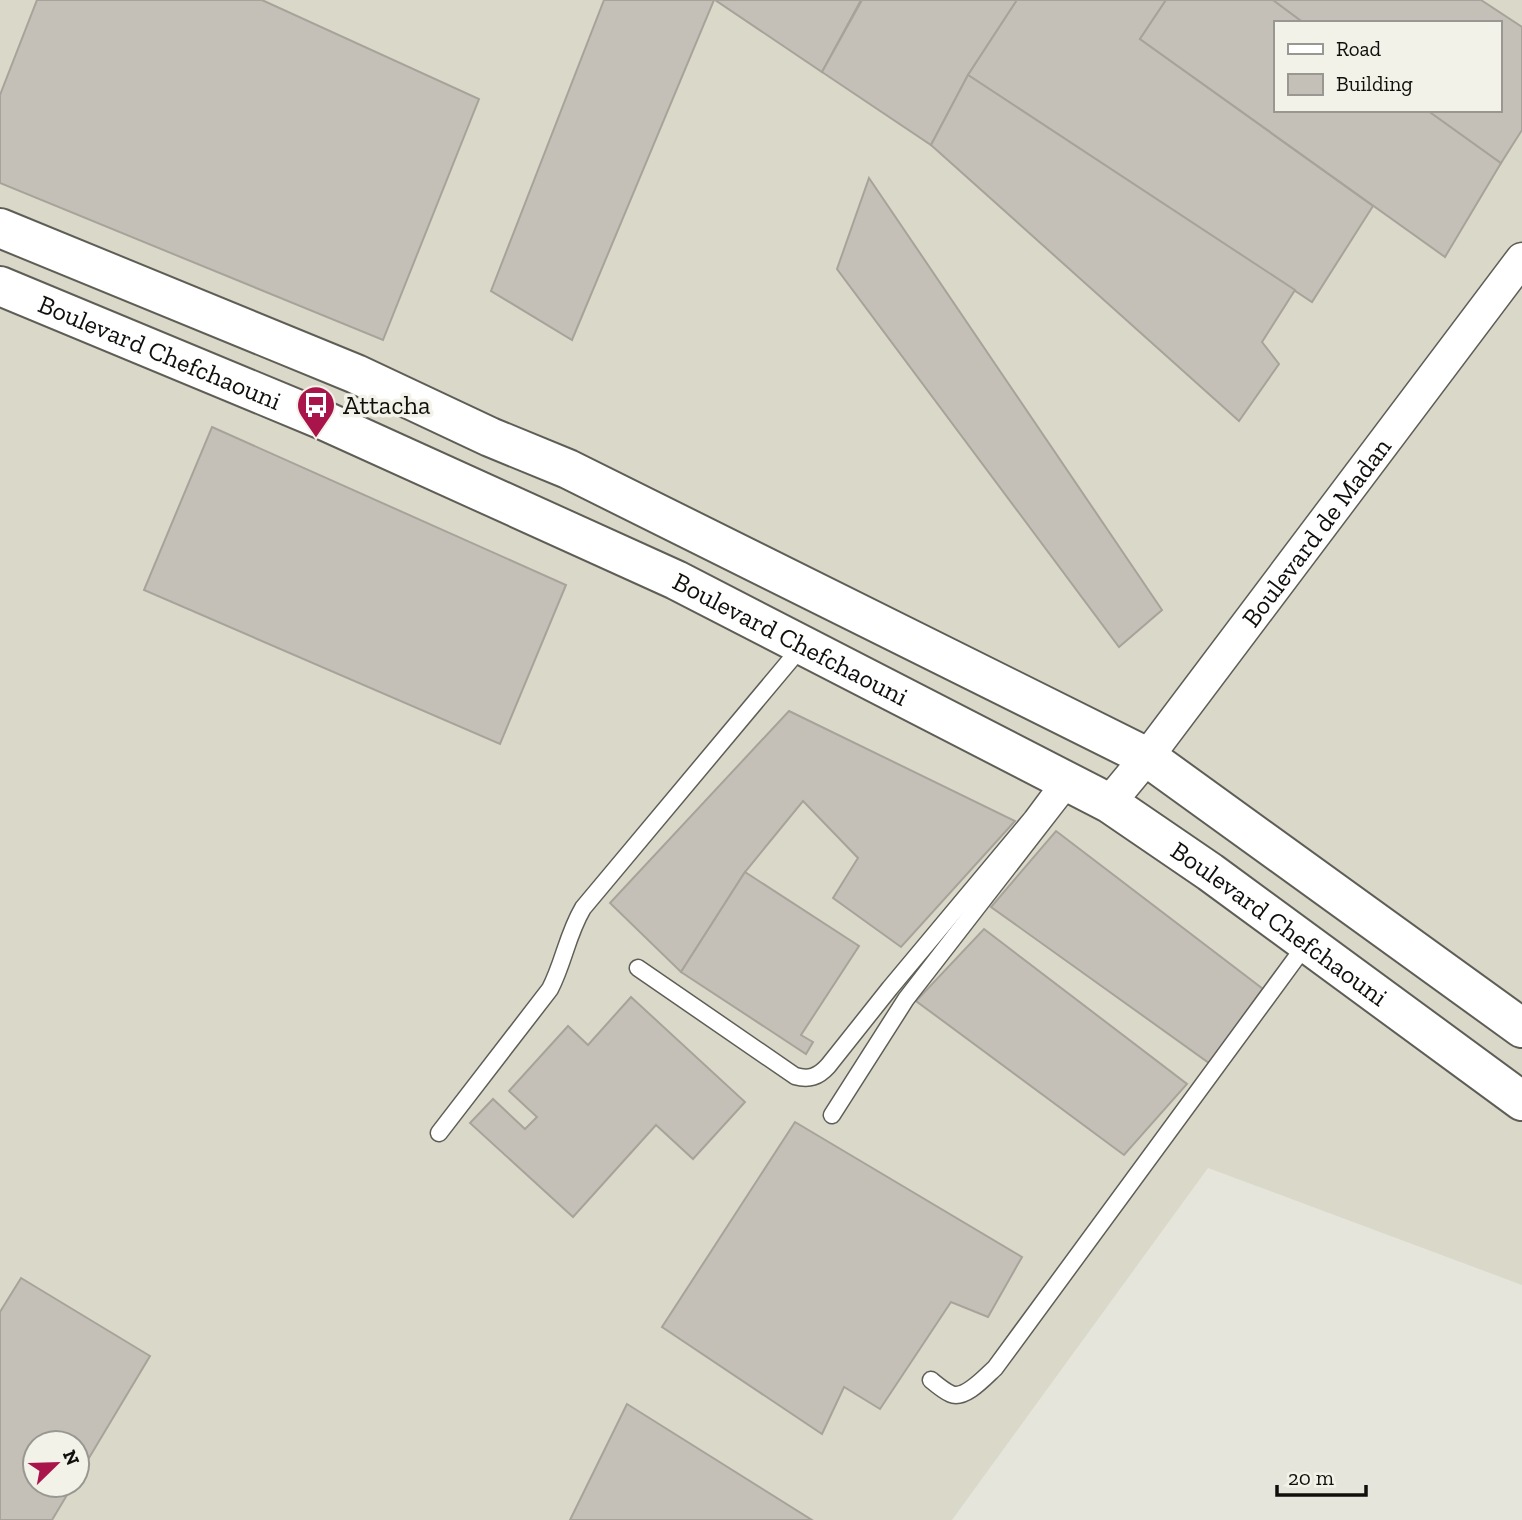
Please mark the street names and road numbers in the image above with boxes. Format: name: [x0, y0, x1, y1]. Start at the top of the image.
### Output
street label: Boulevard Chefchaouni: [33, 288, 286, 417]
street label: Boulevard de Madan: [1235, 431, 1398, 633]
street label: Boulevard Chefchaouni: [667, 565, 913, 713]
street label: Boulevard Chefchaouni: [1165, 834, 1394, 1013]

